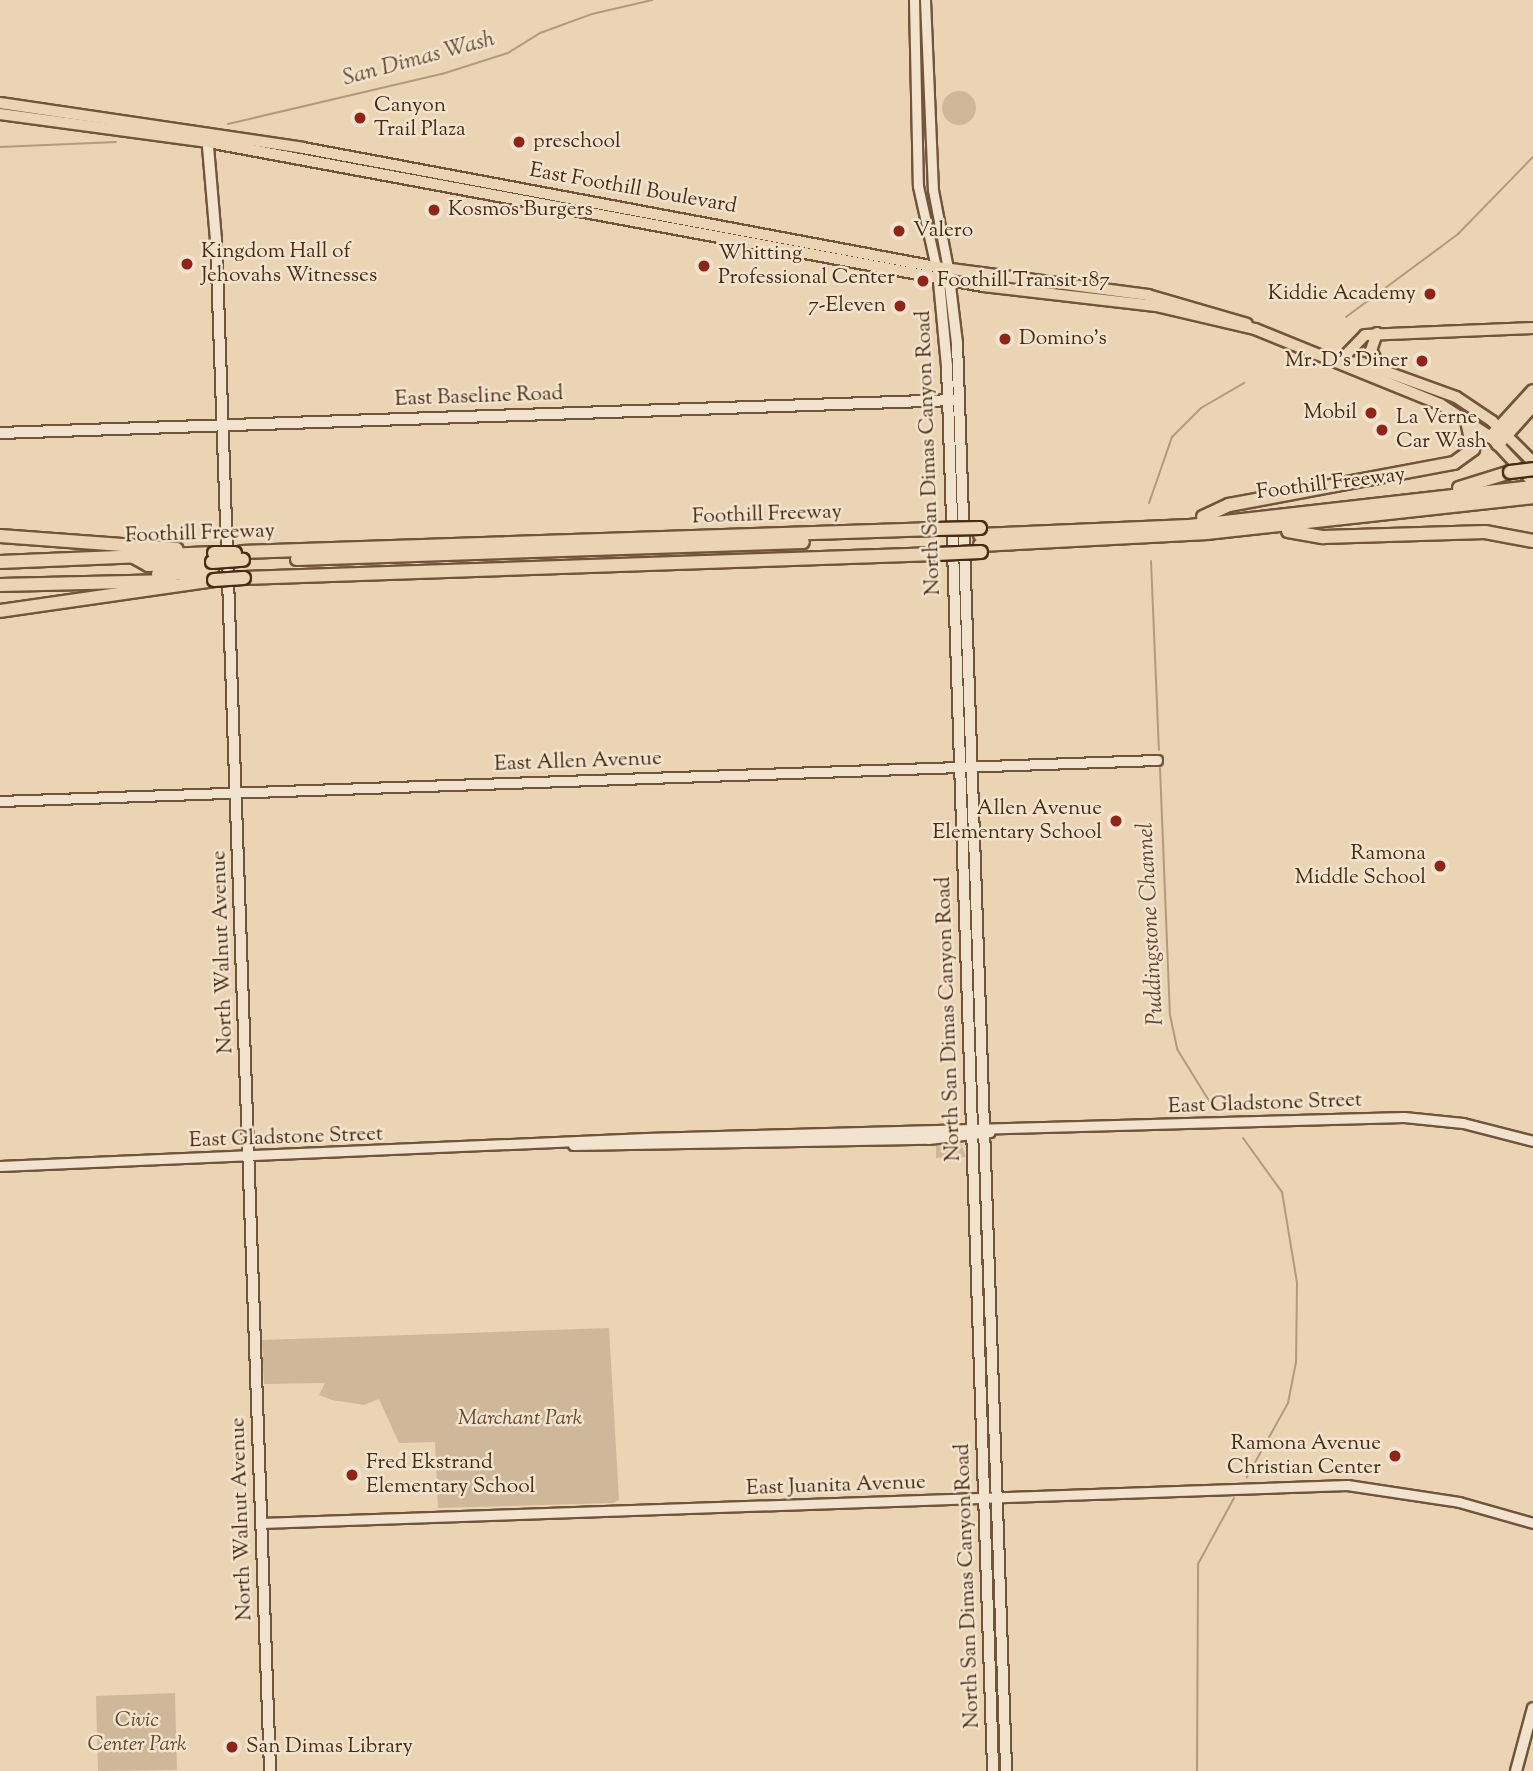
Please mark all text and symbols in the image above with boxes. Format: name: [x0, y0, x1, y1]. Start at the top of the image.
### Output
water label: San Dimas Wash: [340, 26, 498, 94]
place label: Canyon Trail Plaza: [374, 93, 466, 143]
marker: Canyon Trail Plaza: [352, 110, 368, 126]
place label: preschool: [533, 129, 621, 155]
marker: preschool: [511, 134, 527, 150]
street label: East Foothill Boulevard: [527, 158, 739, 220]
place label: Kosmos Burgers: [448, 197, 593, 223]
marker: Kosmos Burgers: [426, 202, 442, 218]
place label: Valero: [913, 218, 973, 244]
marker: Valero: [891, 223, 907, 239]
place label: Kingdom Hall of Jehovahs Witnesses: [201, 239, 377, 289]
place label: Whitting Professional Center: [718, 241, 895, 291]
marker: Kingdom Hall of Jehovahs Witnesses: [179, 256, 195, 272]
marker: Whitting Professional Center: [696, 258, 712, 274]
place label: Foothill Transit 187: [937, 268, 1110, 294]
marker: Foothill Transit 187: [915, 273, 931, 289]
place label: Kiddie Academy: [1268, 281, 1416, 307]
marker: Kiddie Academy: [1422, 286, 1438, 302]
place label: 7-Eleven: [808, 293, 886, 319]
marker: 7-Eleven: [892, 298, 908, 314]
street label: North San Dimas Canyon Road: [911, 310, 947, 596]
place label: Domino's: [1019, 326, 1107, 352]
marker: Domino's: [997, 331, 1013, 347]
place label: Mr. D's Diner: [1285, 348, 1408, 374]
marker: Mr. D's Diner: [1414, 353, 1430, 369]
street label: East Baseline Road: [394, 381, 564, 413]
place label: Mobil: [1303, 400, 1357, 426]
marker: Mobil: [1363, 405, 1379, 421]
place label: La Verne Car Wash: [1396, 405, 1487, 455]
marker: La Verne Car Wash: [1374, 422, 1390, 438]
street label: Foothill Freeway: [1255, 462, 1407, 506]
street label: Foothill Freeway: [692, 500, 842, 530]
street label: Foothill Freeway: [125, 519, 275, 549]
street label: East Allen Avenue: [494, 746, 662, 778]
place label: Allen Avenue Elementary School: [933, 796, 1102, 846]
marker: Allen Avenue Elementary School: [1108, 813, 1124, 829]
water label: Puddingstone Channel: [1133, 822, 1171, 1026]
place label: Ramona Middle School: [1295, 841, 1426, 891]
street label: North Walnut Avenue: [207, 850, 239, 1054]
marker: Ramona Middle School: [1432, 858, 1448, 874]
street label: North San Dimas Canyon Road: [931, 876, 967, 1162]
street label: East Gladstone Street: [1168, 1088, 1362, 1120]
street label: East Gladstone Street: [189, 1122, 383, 1154]
park label: Marchant Park: [458, 1406, 582, 1432]
street label: North Walnut Avenue: [226, 1417, 258, 1621]
place label: Ramona Avenue Christian Center: [1227, 1431, 1381, 1481]
street label: North San Dimas Canyon Road: [950, 1443, 986, 1729]
marker: Ramona Avenue Christian Center: [1387, 1448, 1403, 1464]
place label: Fred Ekstrand Elementary School: [366, 1450, 535, 1500]
marker: Fred Ekstrand Elementary School: [344, 1467, 360, 1483]
street label: East Juanita Avenue: [746, 1470, 926, 1502]
park label: Civic Center Park: [88, 1708, 186, 1758]
place label: San Dimas Library: [246, 1734, 413, 1760]
marker: San Dimas Library: [224, 1739, 240, 1755]

